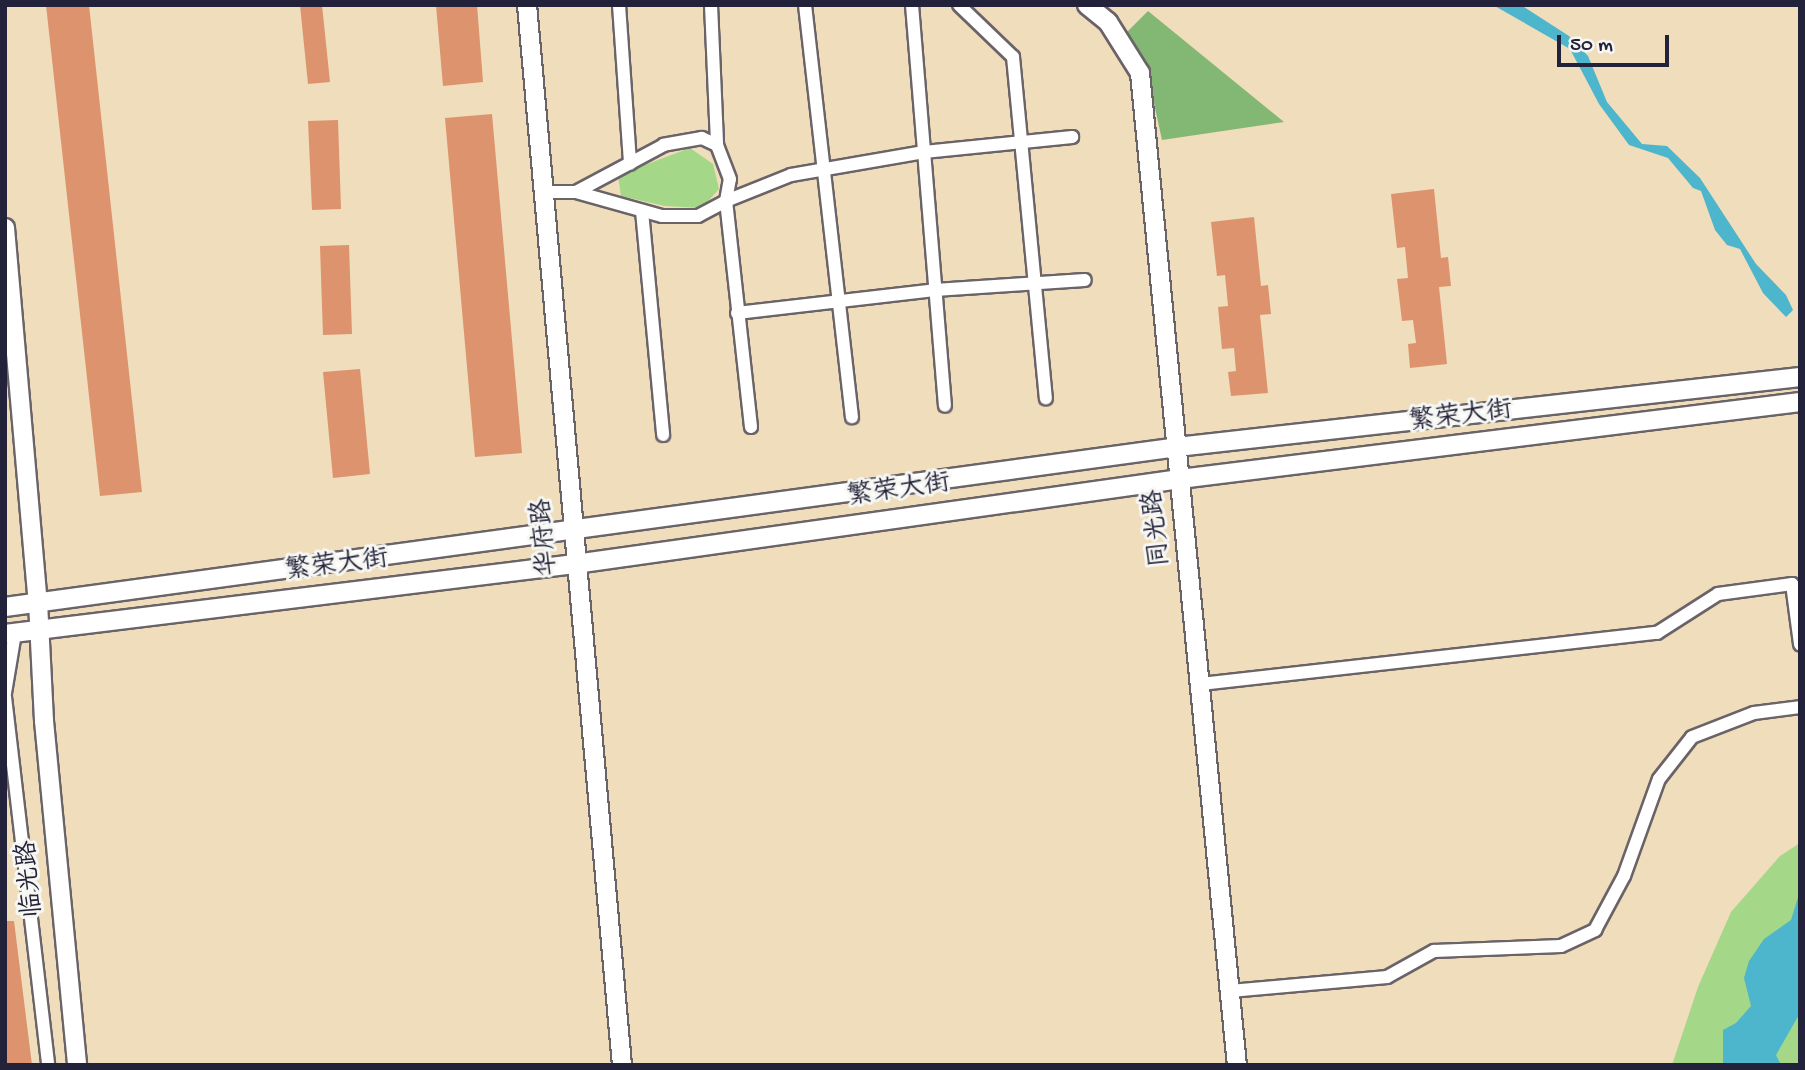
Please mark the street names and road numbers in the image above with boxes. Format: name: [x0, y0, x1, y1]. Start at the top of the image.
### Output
street label: 繁荣大街: [1407, 396, 1515, 440]
street label: 繁荣大街: [845, 469, 953, 515]
street label: 同光路: [1139, 488, 1179, 568]
street label: 华府路: [528, 497, 566, 577]
street label: 繁荣大街: [283, 545, 391, 589]
street label: 临光路: [13, 839, 51, 919]

